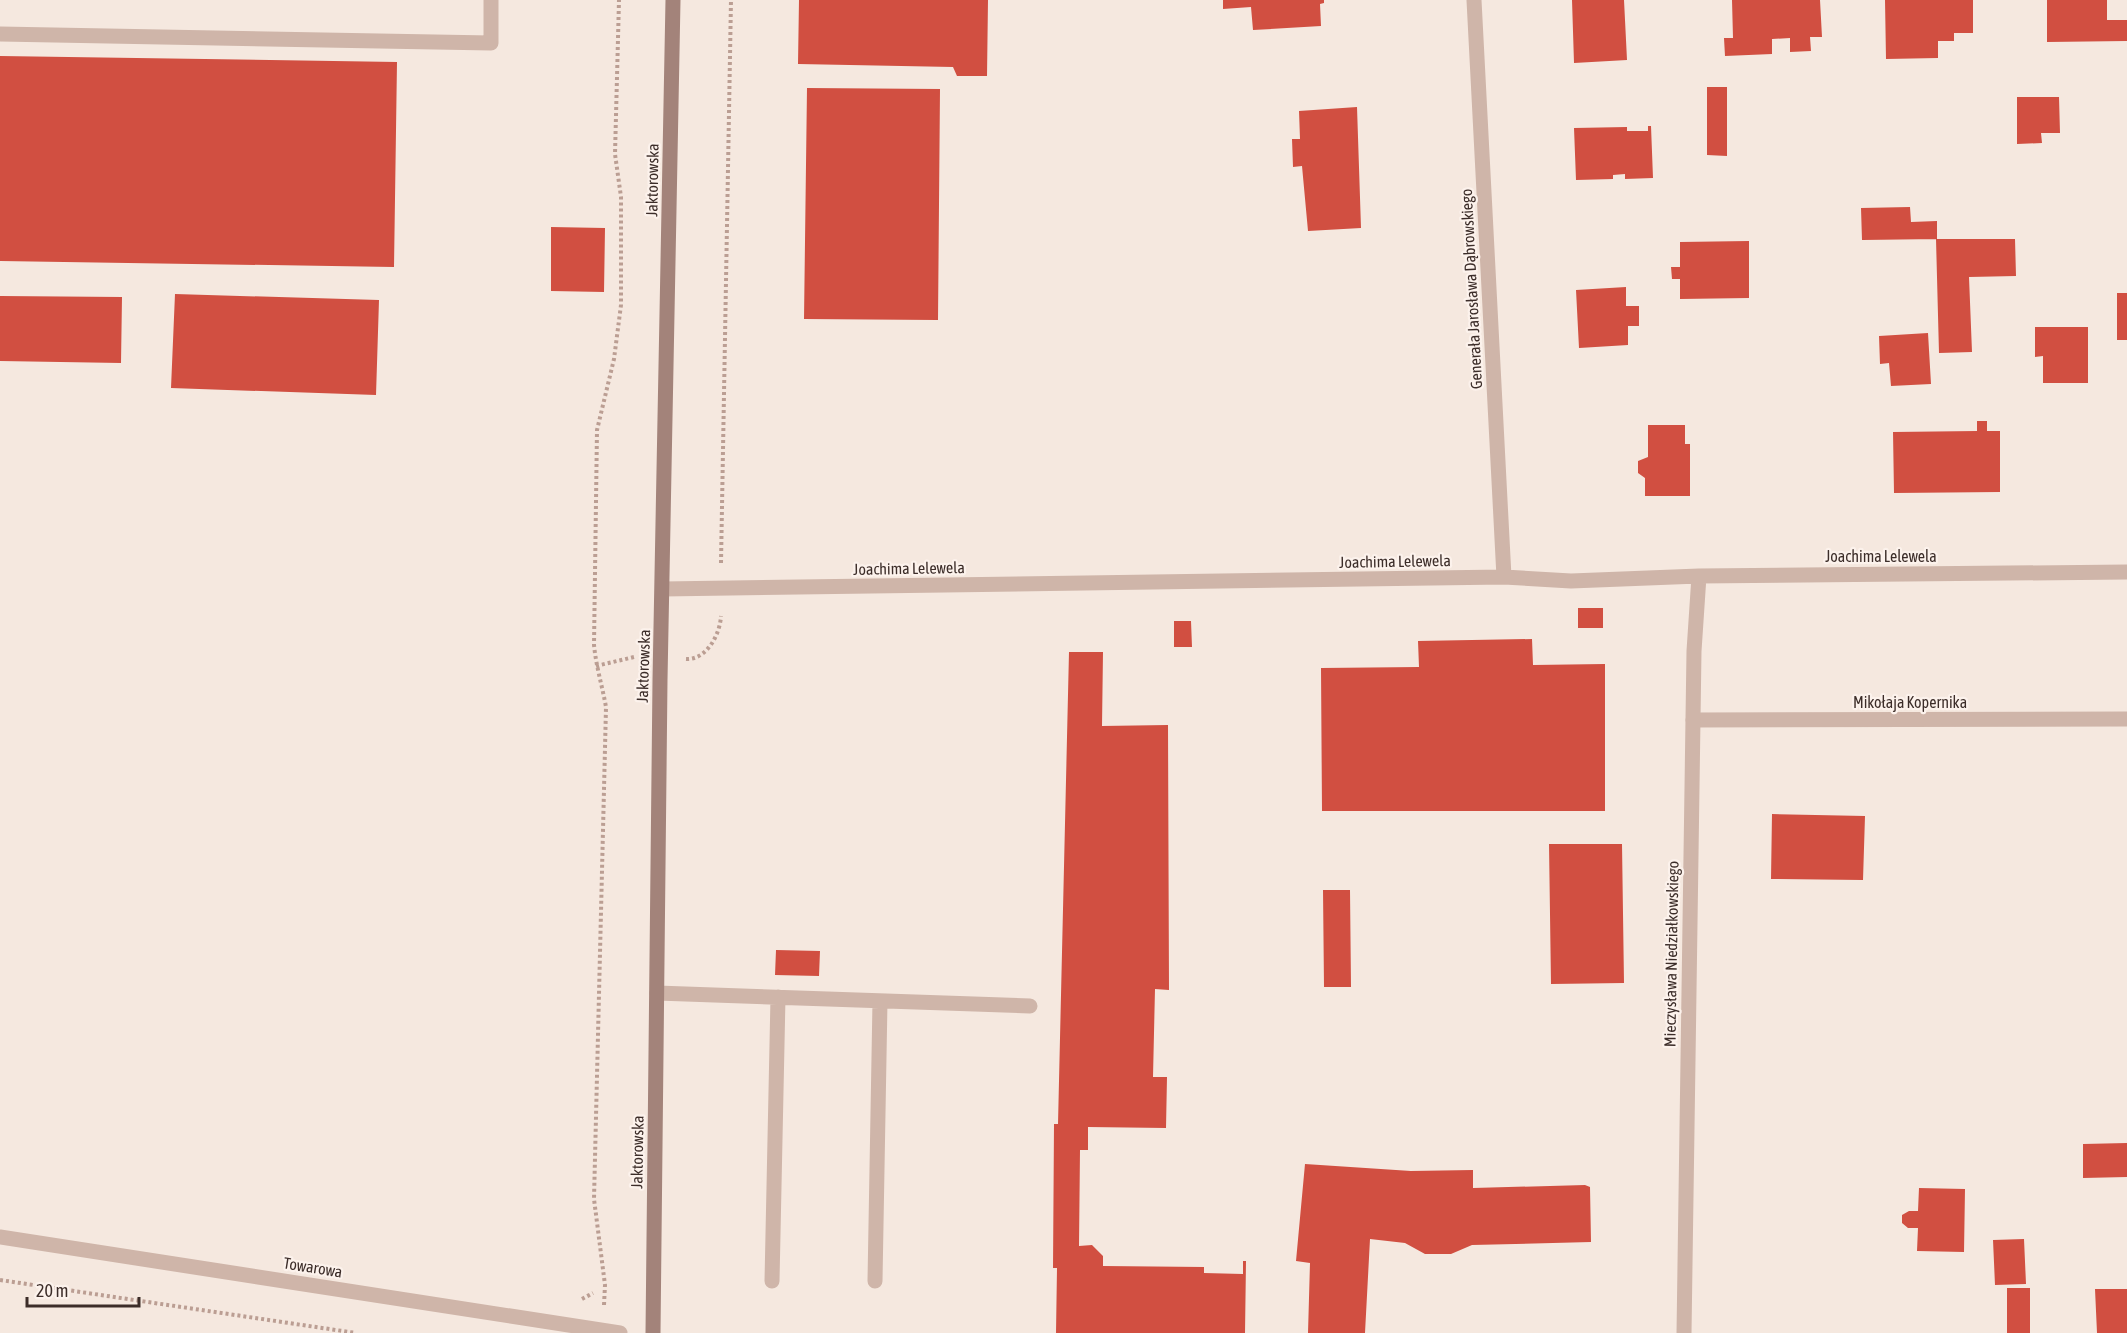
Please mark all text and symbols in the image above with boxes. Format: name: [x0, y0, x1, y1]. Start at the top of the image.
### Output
street label: Jaktorowska: [642, 143, 662, 217]
street label: Generała Jarosława Dąbrowskiego: [1457, 188, 1486, 390]
street label: Joachima Lelewela: [1825, 547, 1937, 565]
street label: Joachima Lelewela: [1339, 551, 1451, 571]
street label: Joachima Lelewela: [853, 558, 965, 578]
street label: Jaktorowska: [633, 629, 653, 703]
street label: Mikołaja Kopernika: [1853, 693, 1967, 712]
street label: Mieczysława Niedziałkowskiego: [1660, 861, 1683, 1047]
street label: Jaktorowska: [627, 1115, 647, 1189]
street label: Towarowa: [282, 1253, 344, 1281]
scale bar: [27, 1270, 140, 1308]
text: 20 m: [36, 1280, 68, 1301]

